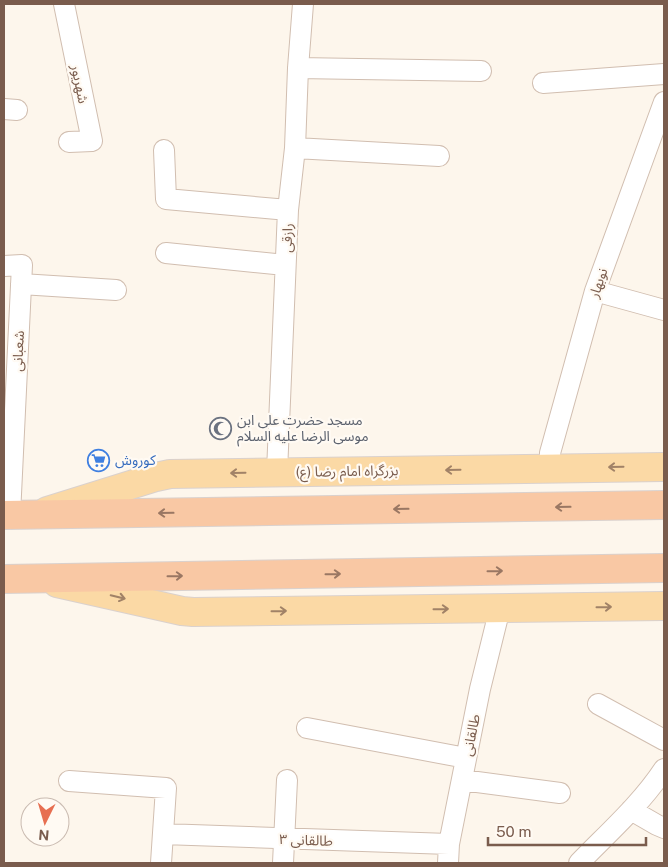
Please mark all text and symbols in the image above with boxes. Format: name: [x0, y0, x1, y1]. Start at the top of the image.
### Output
street label: شهریور: [67, 62, 92, 105]
street label: رازقی: [278, 223, 297, 253]
street label: نوبهار: [585, 266, 612, 301]
street label: شعبانی: [9, 330, 28, 372]
place label: مسجد حضرت علی ابن موسی الرضا علیه السلام: [237, 412, 369, 447]
mosque icon: مسجد حضرت علی ابن موسی الرضا علیه السلام: [209, 416, 233, 440]
supermarket icon: کوروش: [87, 448, 111, 472]
place label: کوروش: [115, 452, 156, 469]
street label: بزرگراه امام رضا (ع): [296, 462, 399, 483]
one-way arrow: [608, 462, 624, 472]
one-way arrow: [445, 465, 461, 474]
one-way arrow: [230, 468, 246, 477]
one-way arrow: [555, 502, 571, 511]
one-way arrow: [393, 504, 409, 514]
one-way arrow: [159, 508, 175, 518]
one-way arrow: [487, 566, 503, 576]
one-way arrow: [325, 569, 341, 578]
one-way arrow: [166, 571, 183, 581]
one-way arrow: [109, 593, 125, 602]
one-way arrow: [595, 602, 611, 612]
one-way arrow: [432, 604, 449, 614]
one-way arrow: [270, 606, 286, 616]
street label: طالقانی: [459, 713, 484, 757]
north arrow: [20, 797, 70, 847]
scale bar: [488, 814, 646, 846]
text: 50 m: [496, 823, 531, 840]
text: N: [38, 827, 50, 843]
street label: طالقانی ۳: [279, 831, 333, 850]

